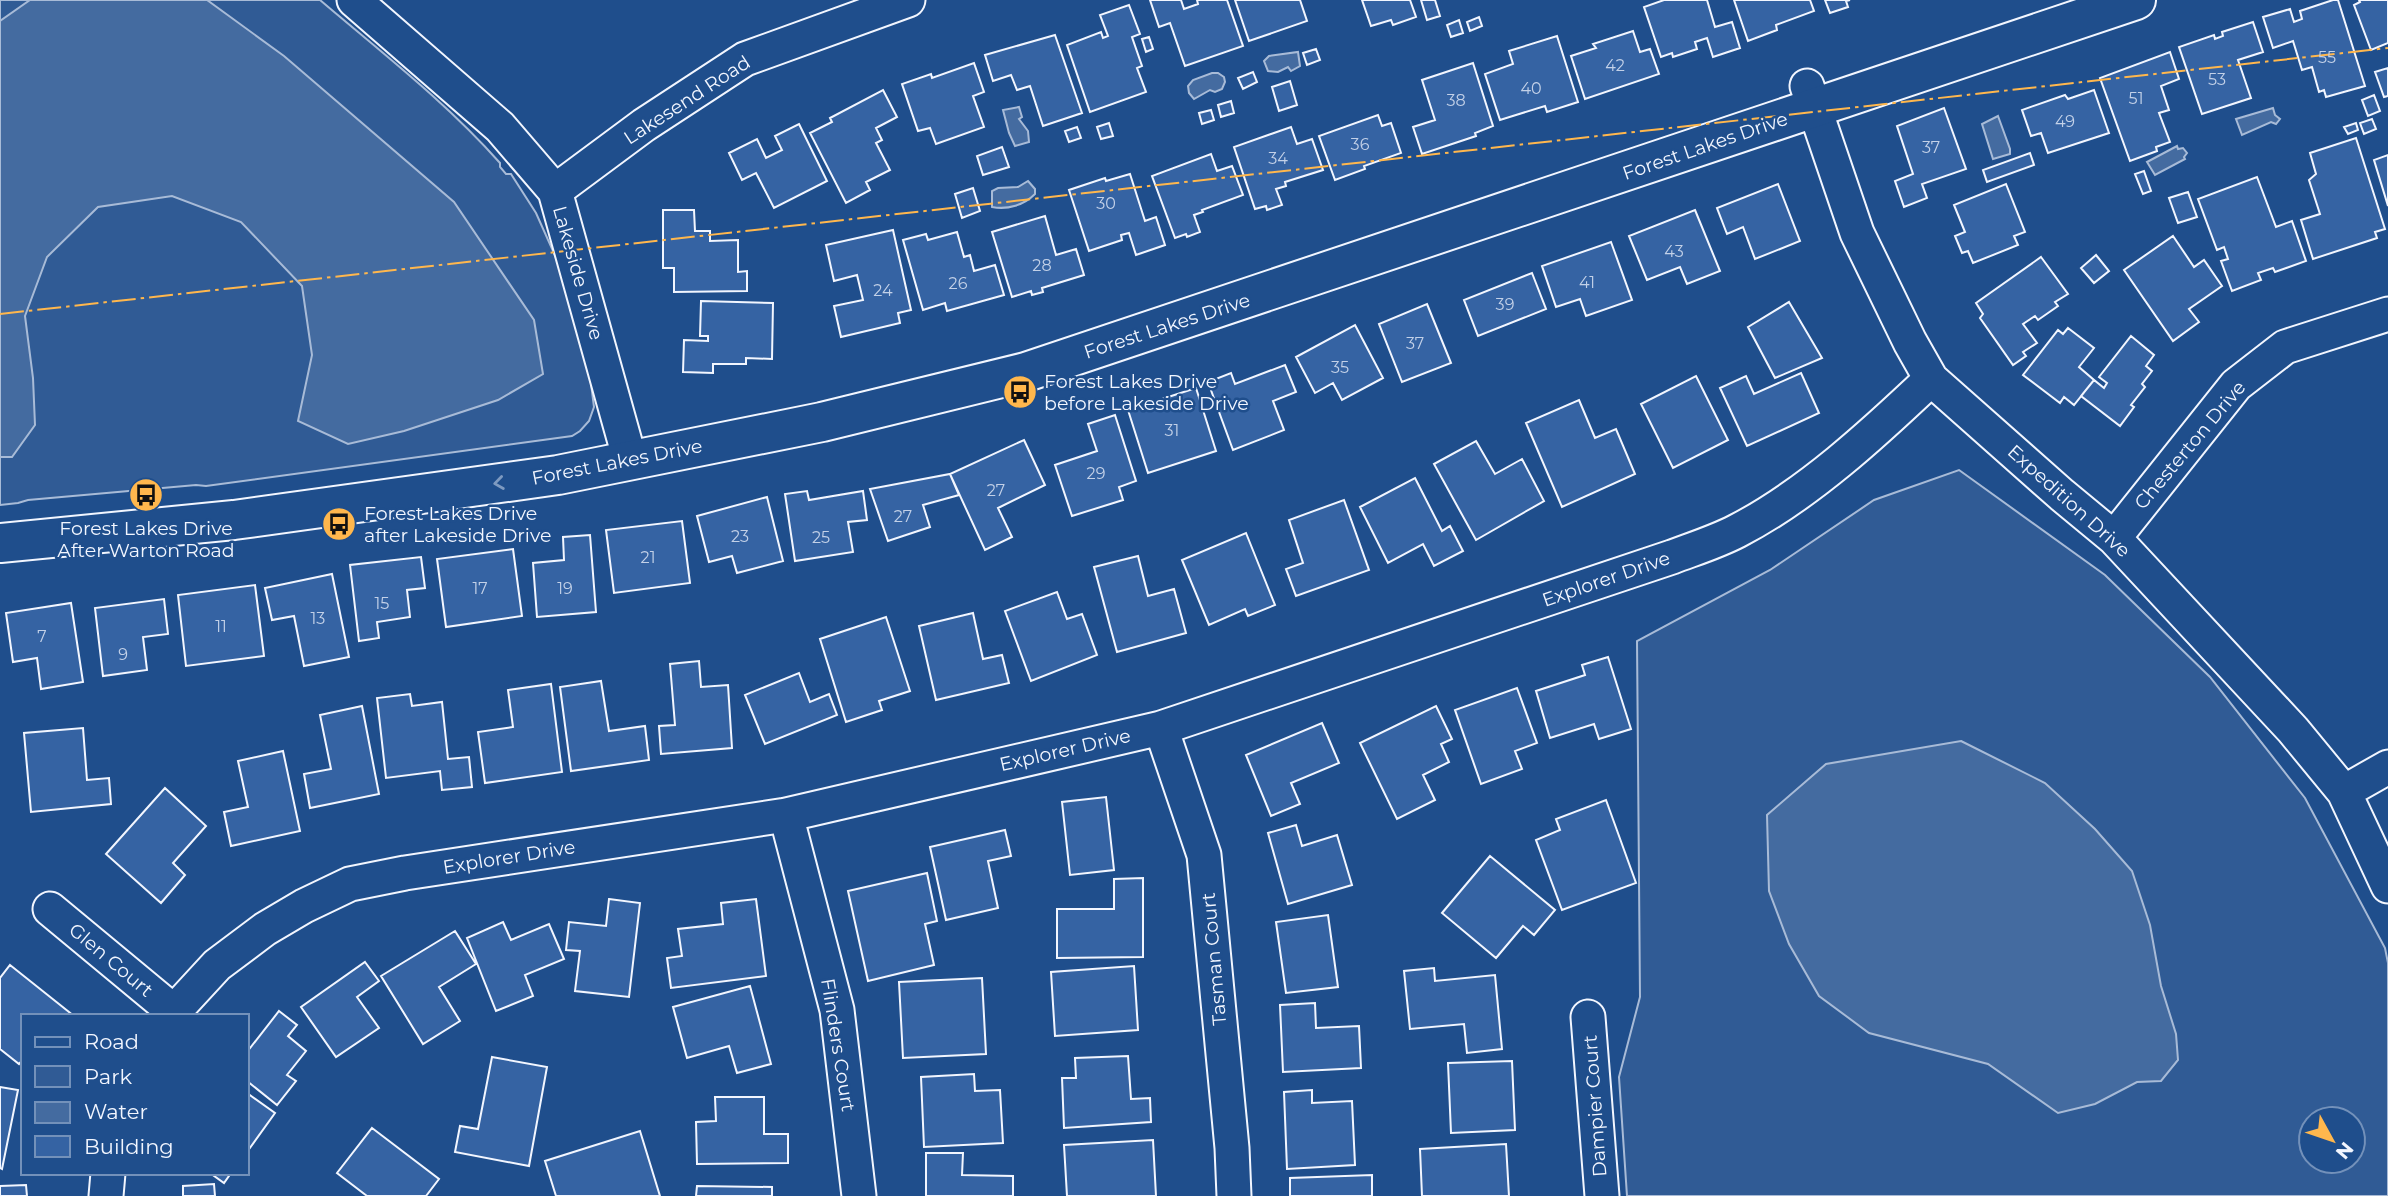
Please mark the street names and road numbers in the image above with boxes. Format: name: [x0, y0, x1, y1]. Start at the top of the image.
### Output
street label: Lakesend Road: [620, 51, 754, 149]
street label: Forest Lakes Drive: [1619, 107, 1791, 185]
street label: Lakeside Drive: [548, 203, 608, 343]
street label: Forest Lakes Drive: [1081, 288, 1253, 364]
street label: Chesterton Drive: [2130, 376, 2250, 514]
street label: Forest Lakes Drive: [530, 434, 704, 490]
street label: Expedition Drive: [2003, 440, 2135, 562]
street label: Explorer Drive: [1539, 546, 1673, 612]
street label: Explorer Drive: [997, 724, 1133, 776]
street label: Explorer Drive: [441, 835, 577, 879]
street label: Tasman Court: [1197, 891, 1231, 1026]
street label: Glen Court: [64, 918, 158, 1002]
street label: Flinders Court: [816, 977, 860, 1114]
street label: Dampier Court: [1579, 1034, 1611, 1178]

